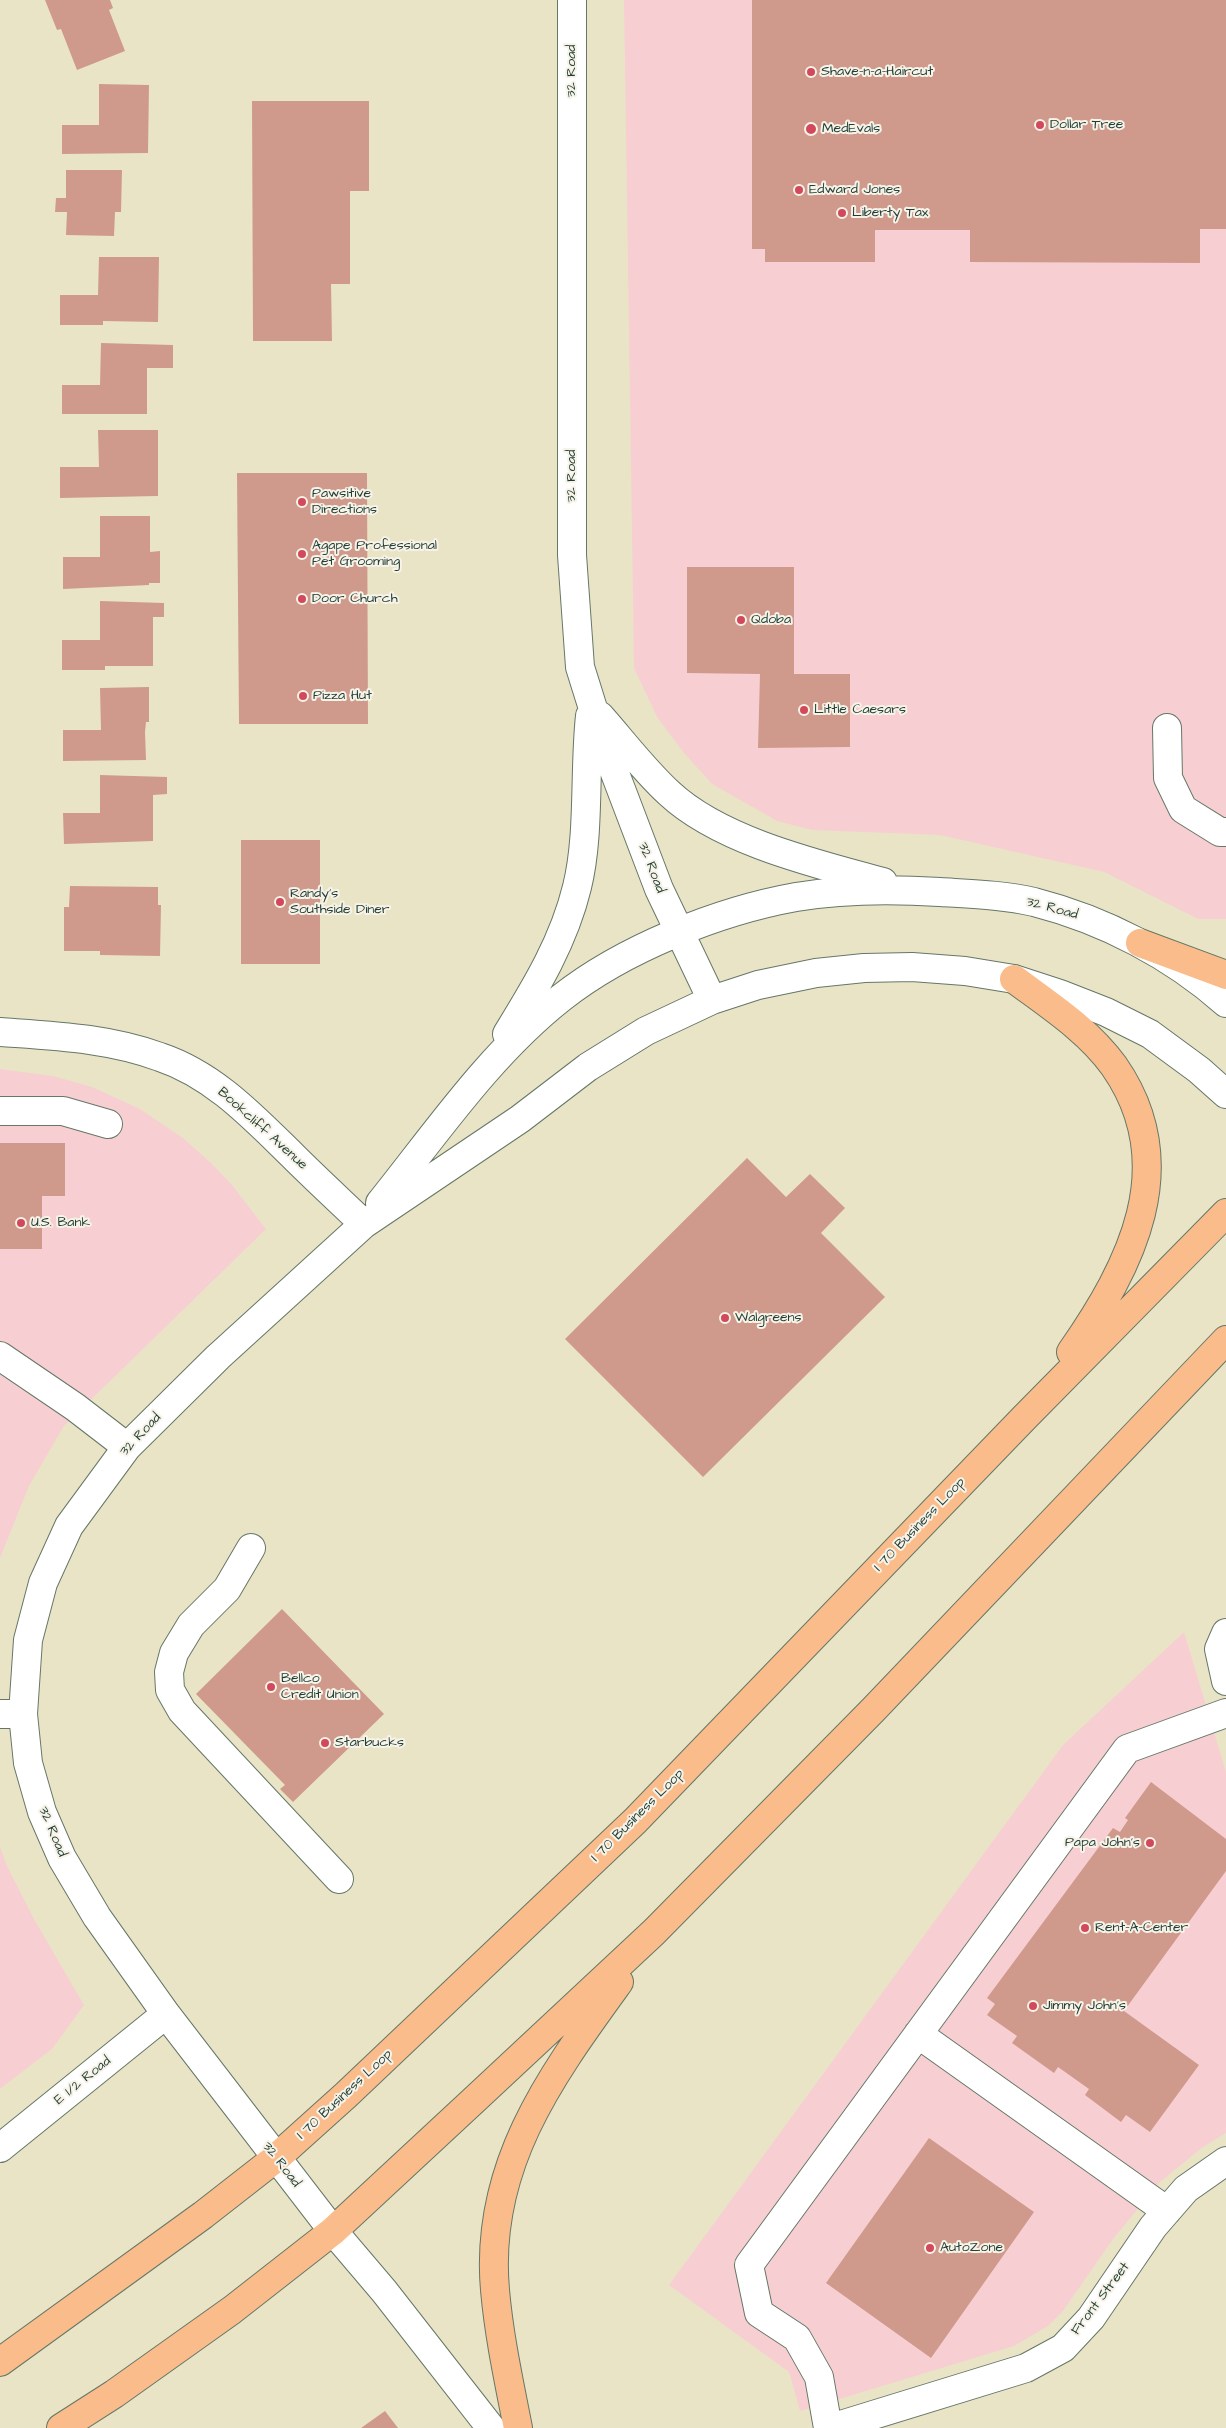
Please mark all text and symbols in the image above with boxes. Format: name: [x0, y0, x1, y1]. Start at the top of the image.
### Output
street label: 32 Road: [564, 45, 580, 97]
place label: Shave-n-a-Haircut: [821, 64, 933, 80]
marker: Shave-n-a-Haircut: [805, 66, 817, 78]
place label: Dollar Tree: [1050, 117, 1123, 133]
marker: Dollar Tree: [1034, 119, 1046, 131]
place label: MedEvals: [822, 121, 880, 137]
marker: MedEvals: [804, 122, 818, 136]
place label: Edward Jones: [809, 182, 900, 198]
marker: Edward Jones: [793, 184, 805, 196]
place label: Liberty Tax: [852, 205, 928, 221]
marker: Liberty Tax: [836, 207, 848, 219]
street label: 32 Road: [564, 450, 580, 502]
place label: Pawsitive Directions: [312, 486, 377, 518]
marker: Pawsitive Directions: [296, 496, 308, 508]
place label: Agape Professional Pet Grooming: [312, 538, 437, 570]
marker: Agape Professional Pet Grooming: [296, 548, 308, 560]
place label: Door Church: [312, 591, 398, 607]
marker: Door Church: [296, 593, 308, 605]
place label: Qdoba: [751, 612, 791, 628]
marker: Qdoba: [735, 614, 747, 626]
place label: Pizza Hut: [313, 688, 372, 704]
marker: Pizza Hut: [297, 690, 309, 702]
place label: Little Caesars: [814, 702, 906, 718]
marker: Little Caesars: [798, 704, 810, 716]
street label: 32 Road: [634, 840, 668, 896]
place label: Randy's Southside Diner: [290, 886, 390, 919]
street label: 32 Road: [1024, 894, 1080, 924]
marker: Randy's Southside Diner: [274, 896, 286, 908]
street label: Bookcliff Avenue: [214, 1084, 310, 1174]
place label: U.S. Bank: [31, 1215, 90, 1231]
marker: U.S. Bank: [15, 1217, 27, 1229]
place label: Walgreens: [735, 1310, 802, 1326]
marker: Walgreens: [719, 1312, 731, 1324]
street label: 32 Road: [117, 1410, 165, 1460]
street label: I 70 Business Loop: [871, 1474, 969, 1576]
place label: Bellco Credit Union: [281, 1671, 359, 1704]
marker: Bellco Credit Union: [265, 1681, 277, 1693]
place label: Starbucks: [335, 1735, 404, 1751]
marker: Starbucks: [319, 1737, 331, 1749]
street label: I 70 Business Loop: [588, 1766, 688, 1866]
street label: 32 Road: [34, 1804, 70, 1860]
place label: Papa John's: [1065, 1835, 1140, 1851]
marker: Papa John's: [1144, 1837, 1156, 1849]
place label: Rent-A-Center: [1095, 1920, 1188, 1936]
marker: Rent-A-Center: [1079, 1922, 1091, 1934]
place label: Jimmy John's: [1043, 1998, 1126, 2014]
marker: Jimmy John's: [1027, 2000, 1039, 2012]
street label: I 70 Business Loop: [294, 2046, 396, 2144]
street label: E 1/2 Road: [51, 2053, 115, 2109]
street label: 32 Road: [258, 2139, 304, 2191]
place label: AutoZone: [940, 2240, 1003, 2256]
marker: AutoZone: [924, 2242, 936, 2254]
street label: Front Street: [1068, 2259, 1134, 2339]

